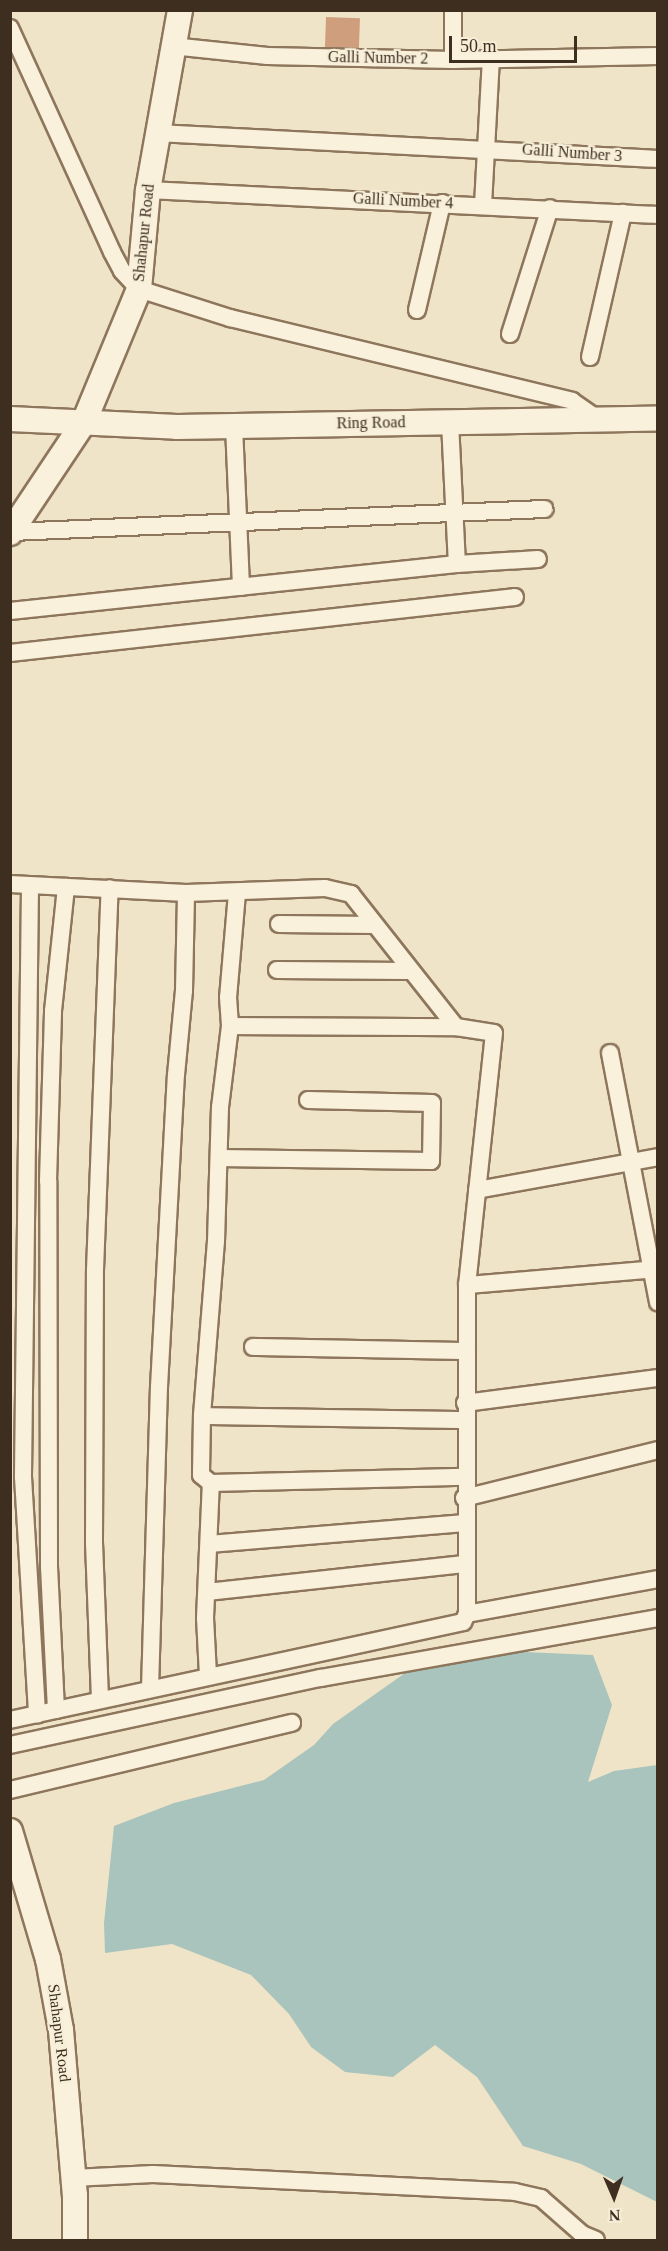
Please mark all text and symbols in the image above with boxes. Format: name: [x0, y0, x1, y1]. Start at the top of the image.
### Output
scale bar: [452, 24, 580, 62]
text: 50 m: [460, 36, 497, 56]
street label: Galli Number 2: [328, 48, 428, 68]
street label: Galli Number 3: [521, 140, 623, 166]
street label: Shahapur Road: [129, 183, 159, 283]
street label: Galli Number 4: [352, 189, 454, 213]
street label: Ring Road: [336, 413, 406, 433]
street label: Shahapur Road: [43, 1983, 75, 2083]
north arrow: [584, 2167, 644, 2227]
text: N: [609, 2207, 621, 2224]

